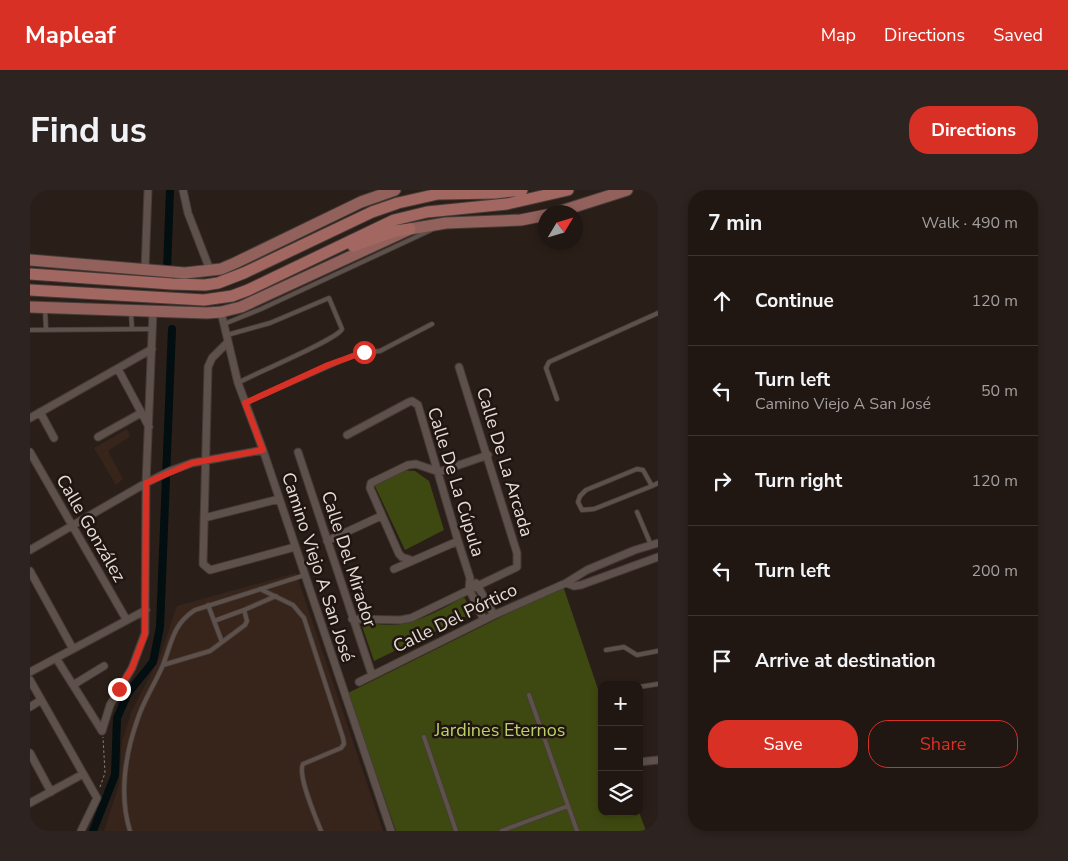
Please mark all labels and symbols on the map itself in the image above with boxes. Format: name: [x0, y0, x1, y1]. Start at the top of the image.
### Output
north arrow: [538, 205, 583, 250]
route start: [353, 341, 376, 364]
street label: Calle De La Arcada: [471, 384, 539, 540]
street label: Calle De La Cúpula: [422, 404, 490, 560]
street label: Camino Viejo A San José: [276, 469, 360, 665]
street label: Calle González: [51, 470, 131, 586]
street label: Calle Del Mirador: [316, 488, 382, 630]
street label: Calle Del Pórtico: [389, 577, 521, 659]
route end: [108, 678, 131, 701]
park label: Jardines Eternos: [434, 718, 565, 742]

